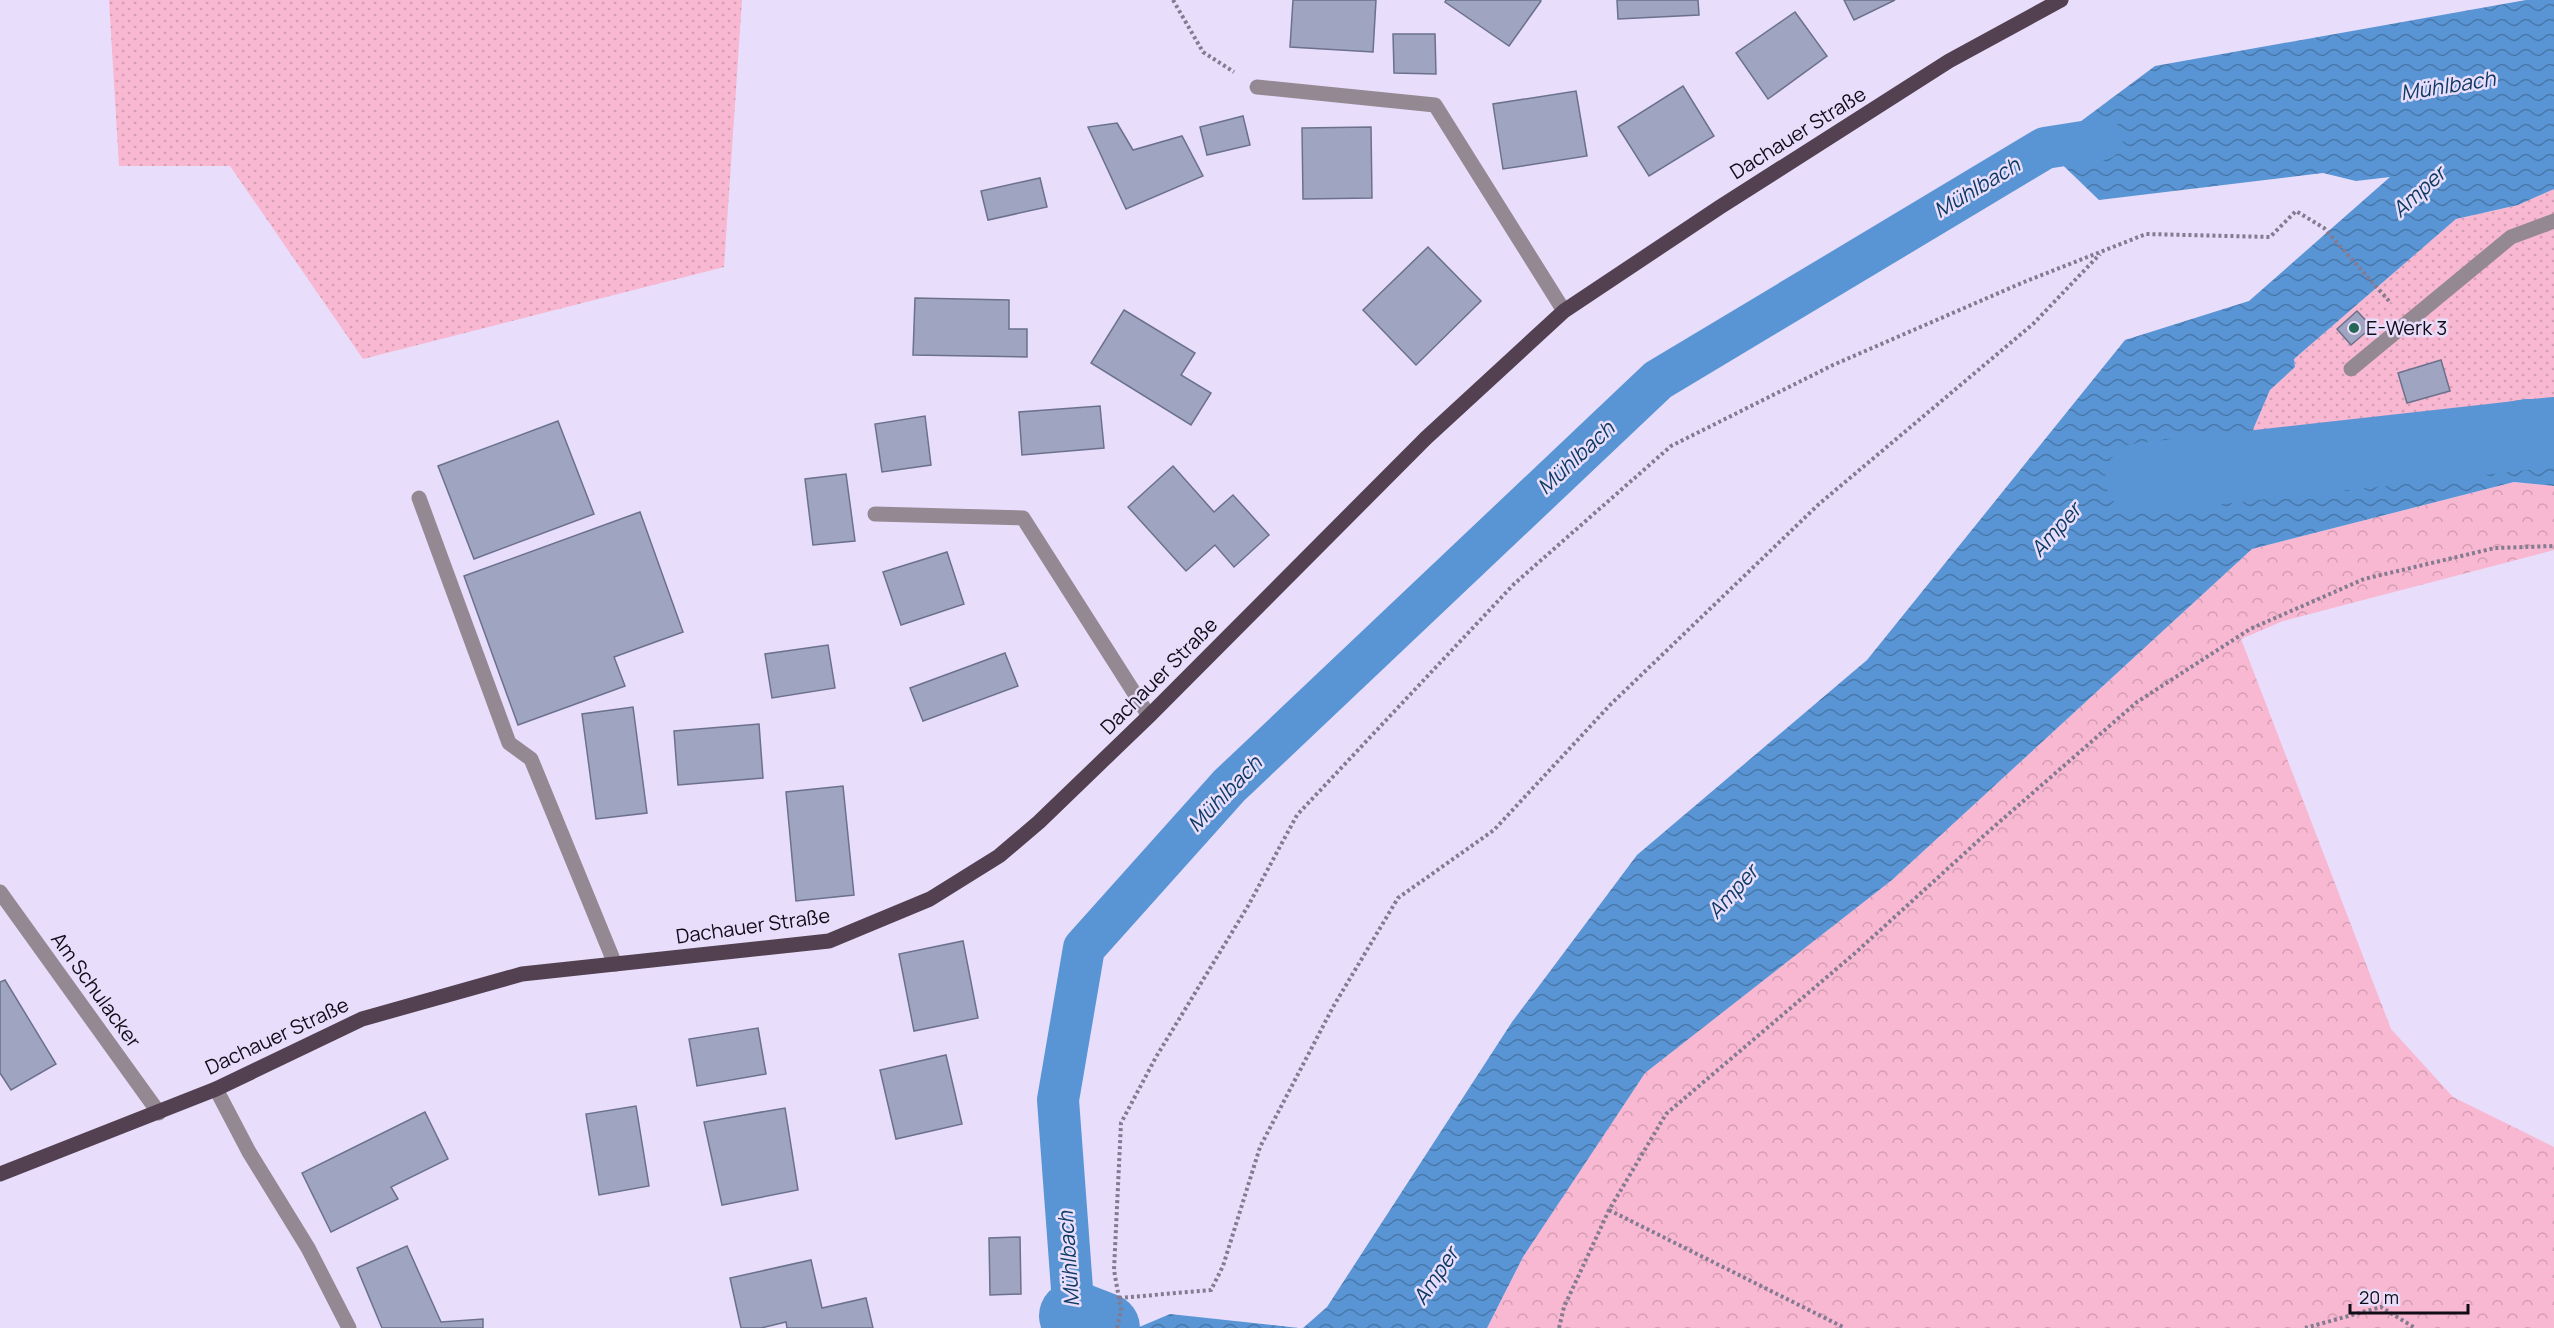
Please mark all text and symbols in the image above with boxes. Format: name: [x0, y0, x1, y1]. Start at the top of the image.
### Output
water label: Mühlbach: [2398, 63, 2499, 106]
street label: Dachauer Straße: [1725, 80, 1871, 185]
water label: Mühlbach: [1928, 150, 2026, 224]
water label: Amper: [2385, 158, 2453, 223]
place label: E-Werk 3: [2366, 314, 2447, 341]
marker: E-Werk 3: [2347, 321, 2361, 335]
water label: Mühlbach: [1531, 413, 1621, 500]
water label: Amper: [2024, 495, 2088, 562]
street label: Dachauer Straße: [1094, 611, 1223, 740]
water label: Mühlbach: [1181, 748, 1269, 837]
water label: Amper: [1701, 857, 1765, 924]
street label: Dachauer Straße: [674, 901, 832, 950]
street label: Am Schulacker: [45, 927, 147, 1053]
street label: Dachauer Straße: [201, 990, 353, 1081]
water label: Mühlbach: [1051, 1209, 1085, 1308]
water label: Amper: [1406, 1239, 1466, 1310]
scale bar: [2350, 1277, 2468, 1315]
text: 20 m: [2359, 1285, 2399, 1309]

